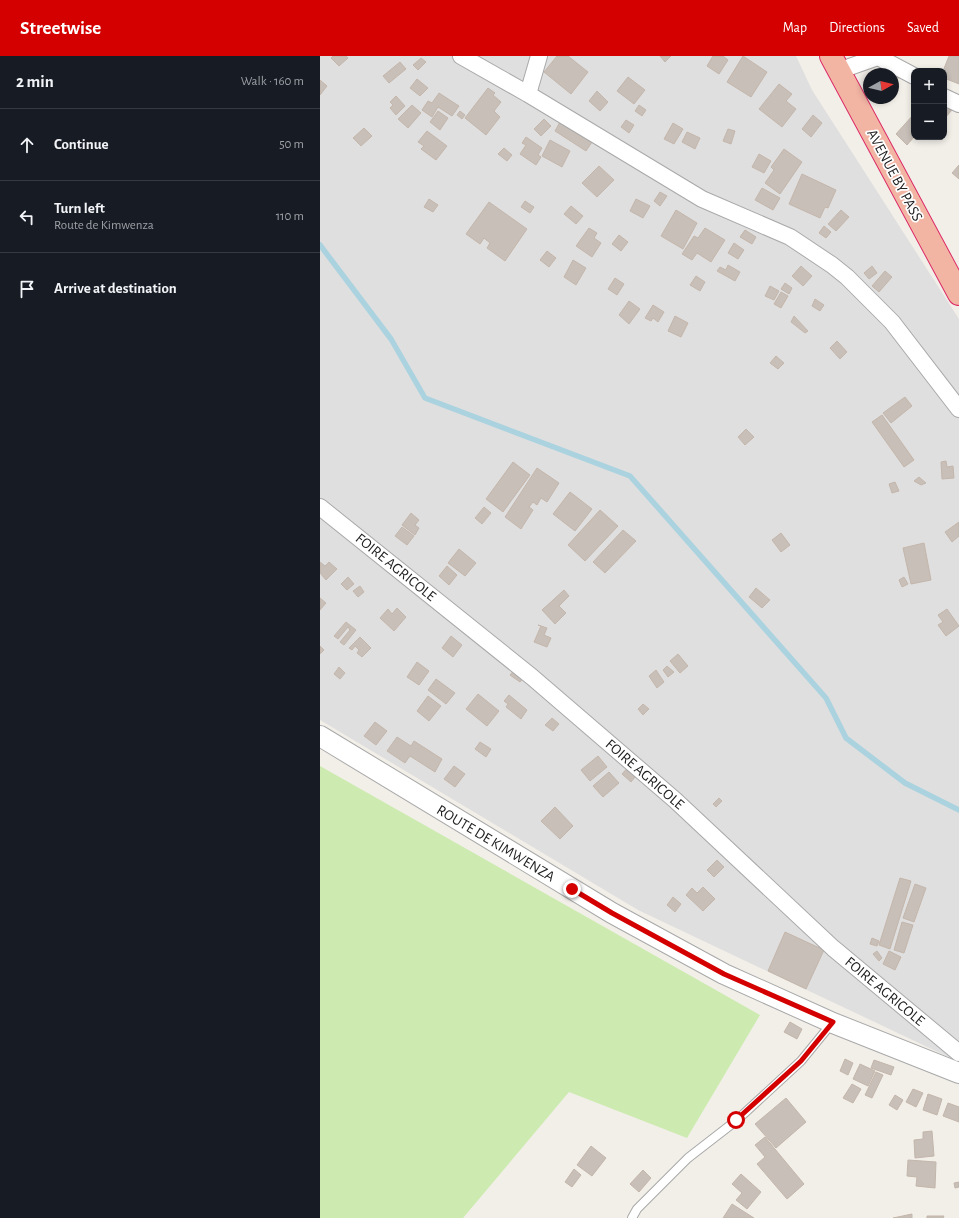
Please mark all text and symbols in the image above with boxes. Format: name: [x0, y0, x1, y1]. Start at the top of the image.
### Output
text: Streetwise: [20, 19, 101, 38]
text: Map: [783, 21, 807, 35]
text: Directions: [829, 21, 885, 35]
text: Saved: [907, 21, 939, 35]
north arrow: [863, 68, 899, 104]
map controls: [911, 68, 947, 140]
button: +: [911, 68, 947, 104]
text: 2 min: [16, 73, 54, 90]
text: Walk · 160 m: [241, 75, 304, 88]
button: −: [911, 104, 947, 140]
street label: AVENUE BY PASS: [864, 127, 925, 224]
icon: ahead: [16, 134, 38, 156]
text: Continue: [54, 137, 109, 152]
text: 50 m: [279, 138, 304, 151]
text: Turn left: [54, 201, 105, 216]
icon: left: [16, 206, 38, 228]
text: 110 m: [276, 210, 304, 223]
text: Route de Kimwenza: [54, 219, 154, 232]
icon: arrive: [16, 278, 38, 300]
text: Arrive at destination: [54, 281, 177, 296]
street label: FOIRE AGRICOLE: [353, 531, 439, 604]
street label: FOIRE AGRICOLE: [603, 736, 687, 812]
street label: ROUTE DE KIMWENZA: [434, 802, 558, 885]
route end: [563, 880, 581, 898]
street label: FOIRE AGRICOLE: [842, 954, 927, 1029]
route start: [727, 1111, 745, 1129]

